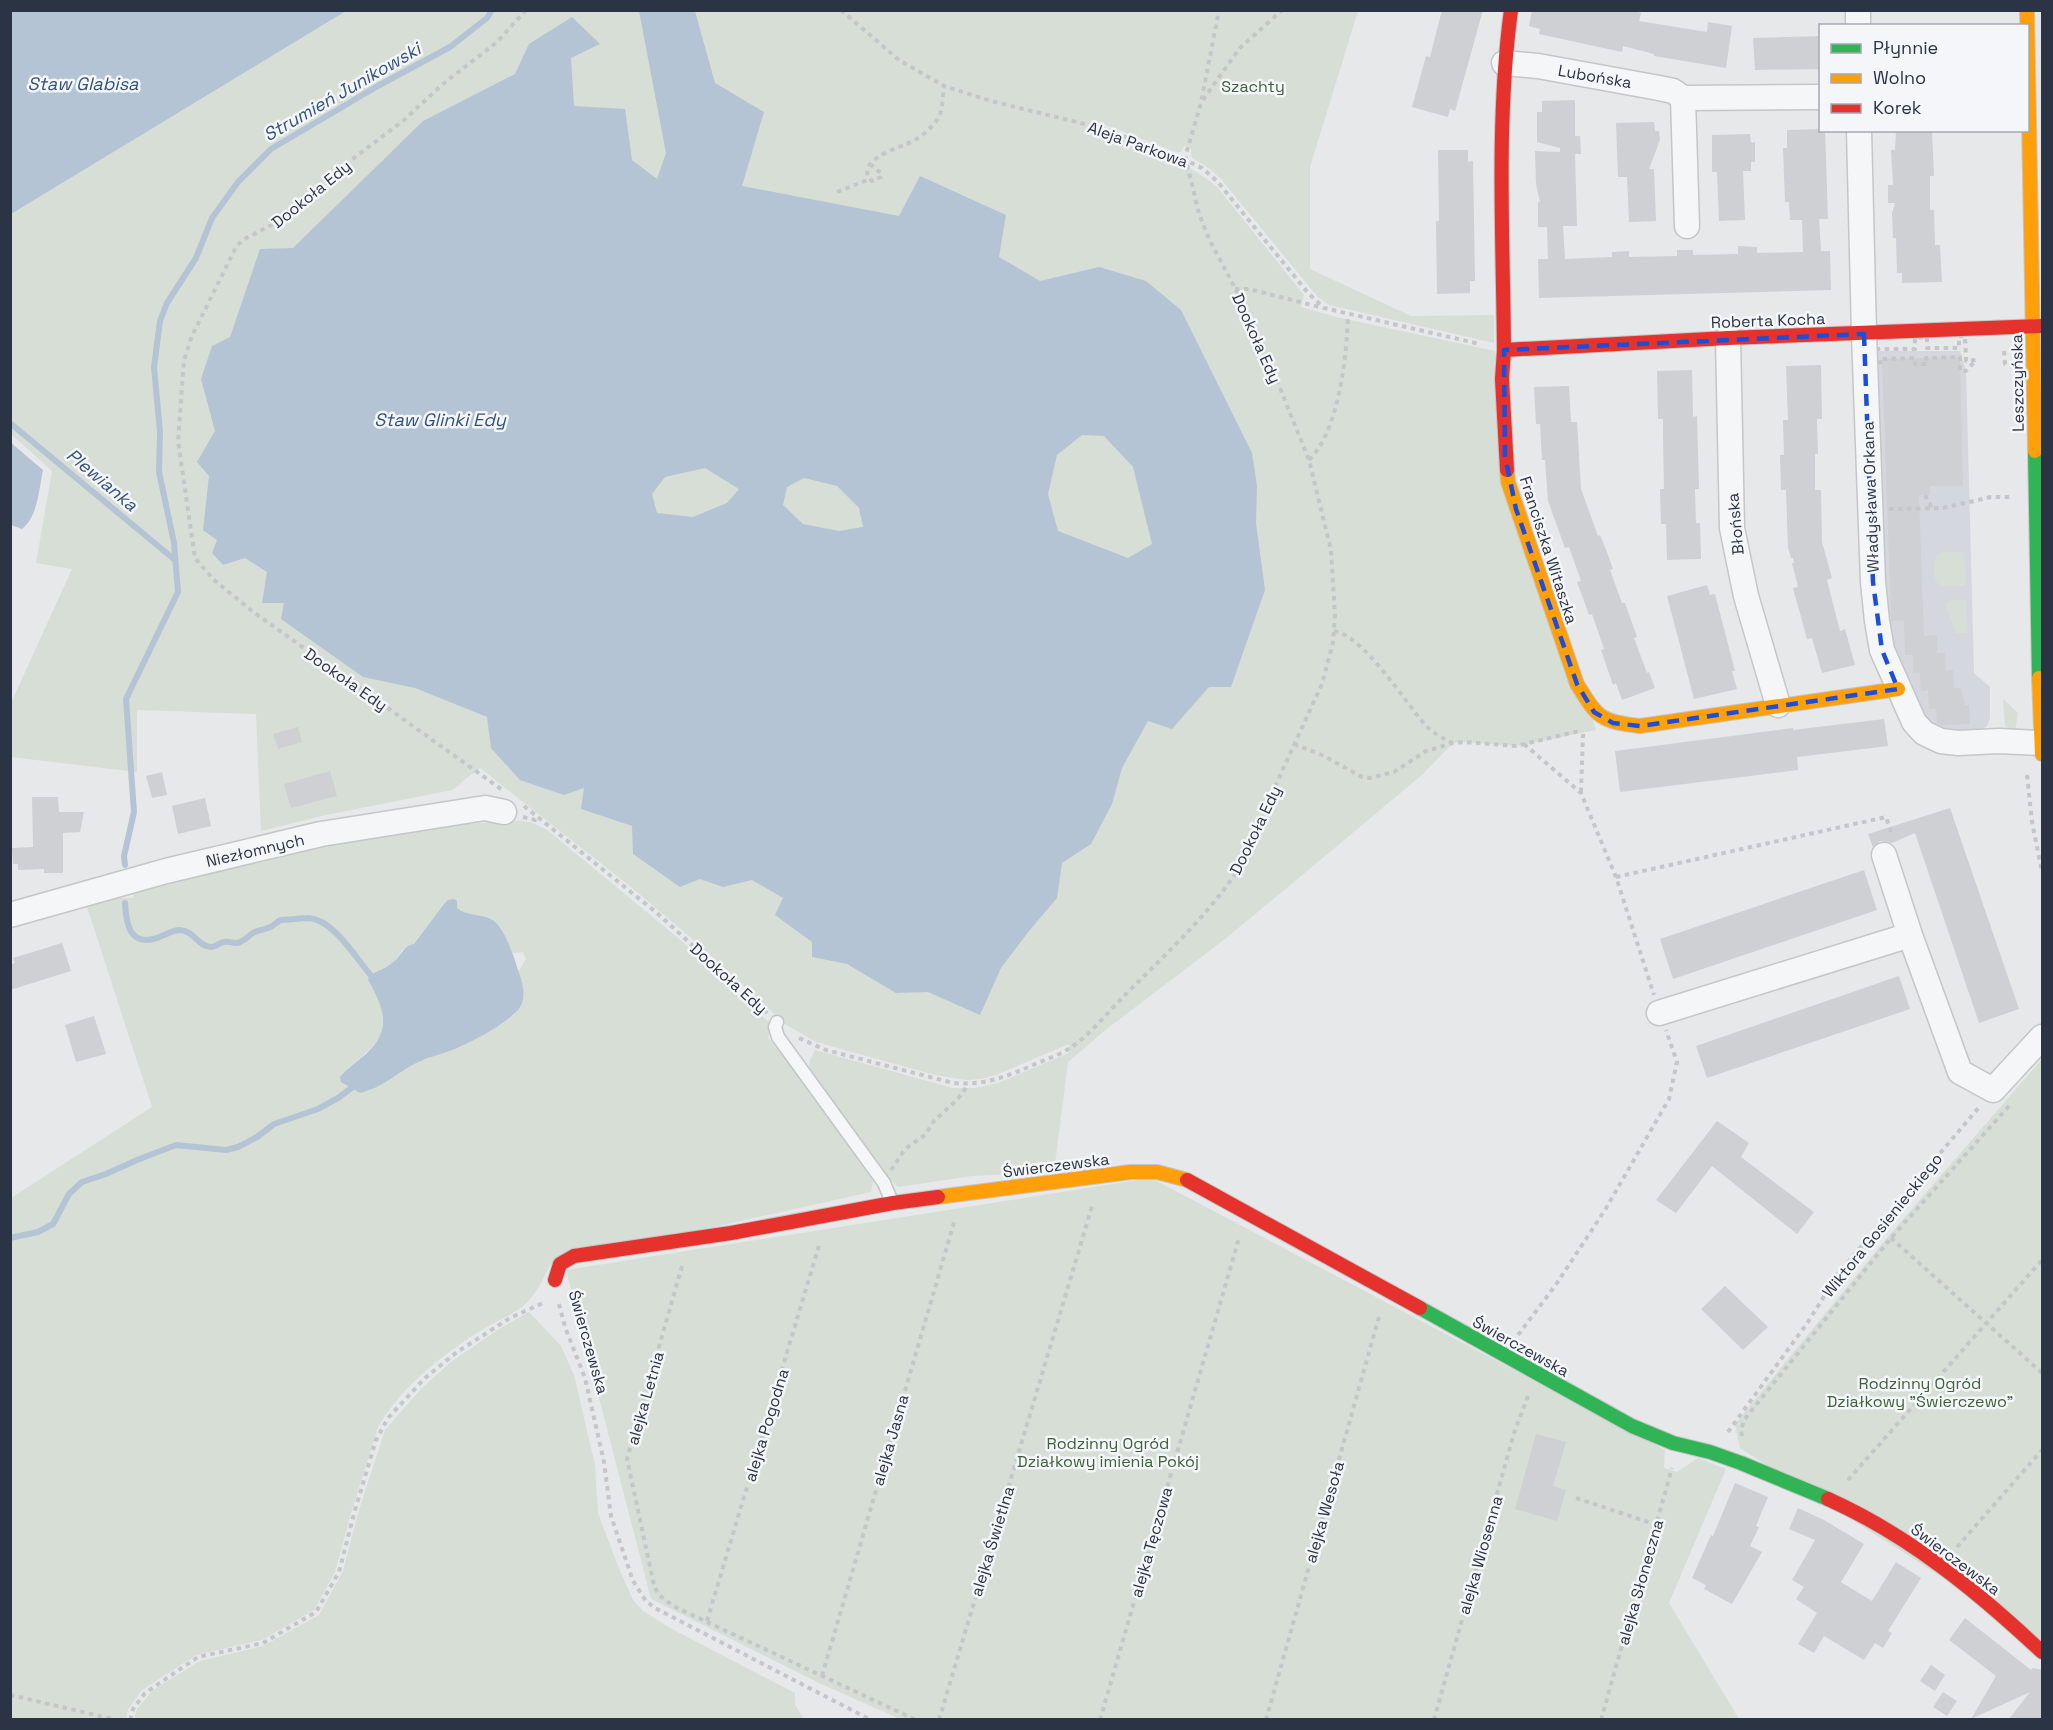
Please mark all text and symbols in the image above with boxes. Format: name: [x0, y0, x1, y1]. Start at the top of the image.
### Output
legend: [1819, 24, 2029, 132]
water label: Strumień Junikowski: [259, 36, 427, 146]
text: Płynnie: [1873, 36, 1938, 59]
street label: Lubońska: [1556, 60, 1633, 93]
text: Wolno: [1873, 66, 1926, 89]
water label: Staw Glabisa: [28, 72, 139, 95]
park label: Szachty: [1221, 76, 1285, 97]
text: Korek: [1873, 96, 1922, 119]
street label: Aleja Parkowa: [1085, 117, 1191, 172]
street label: Dookoła Edy: [267, 156, 356, 233]
street label: Dookoła Edy: [1227, 290, 1286, 387]
street label: Roberta Kocha: [1711, 308, 1826, 333]
street label: Leszczyńska: [2006, 334, 2029, 432]
water label: Staw Glinki Edy: [374, 408, 507, 431]
street label: Władysława Orkana: [1857, 421, 1884, 573]
water label: Plewianka: [62, 443, 143, 516]
street label: Franciszka Witaszka: [1515, 474, 1582, 627]
street label: Błońska: [1722, 492, 1749, 556]
street label: Dookoła Edy: [300, 643, 391, 716]
street label: Dookoła Edy: [1225, 782, 1286, 878]
street label: Niezłomnych: [204, 829, 306, 872]
street label: Dookoła Edy: [686, 938, 772, 1019]
street label: Świerczewska: [1002, 1149, 1111, 1182]
street label: Wiktora Gosienieckiego: [1818, 1149, 1947, 1302]
street label: Świerczewska: [564, 1288, 613, 1397]
street label: Świerczewska: [1469, 1311, 1573, 1382]
street label: alejka Letnia: [622, 1349, 669, 1447]
street label: alejka Pogodna: [739, 1366, 794, 1484]
park label: Rodzinny Ogród Działkowy "Świerczewo": [1827, 1373, 2013, 1412]
street label: alejka Jasna: [867, 1392, 914, 1488]
park label: Rodzinny Ogród Działkowy imienia Pokój: [1017, 1433, 1199, 1472]
street label: alejka Wesoła: [1300, 1459, 1349, 1565]
street label: alejka Świetlna: [966, 1483, 1019, 1599]
street label: alejka Tęczowa: [1126, 1484, 1177, 1600]
street label: alejka Wiosenna: [1453, 1493, 1507, 1617]
street label: alejka Słoneczna: [1613, 1517, 1668, 1647]
street label: Świerczewska: [1907, 1519, 2005, 1600]

